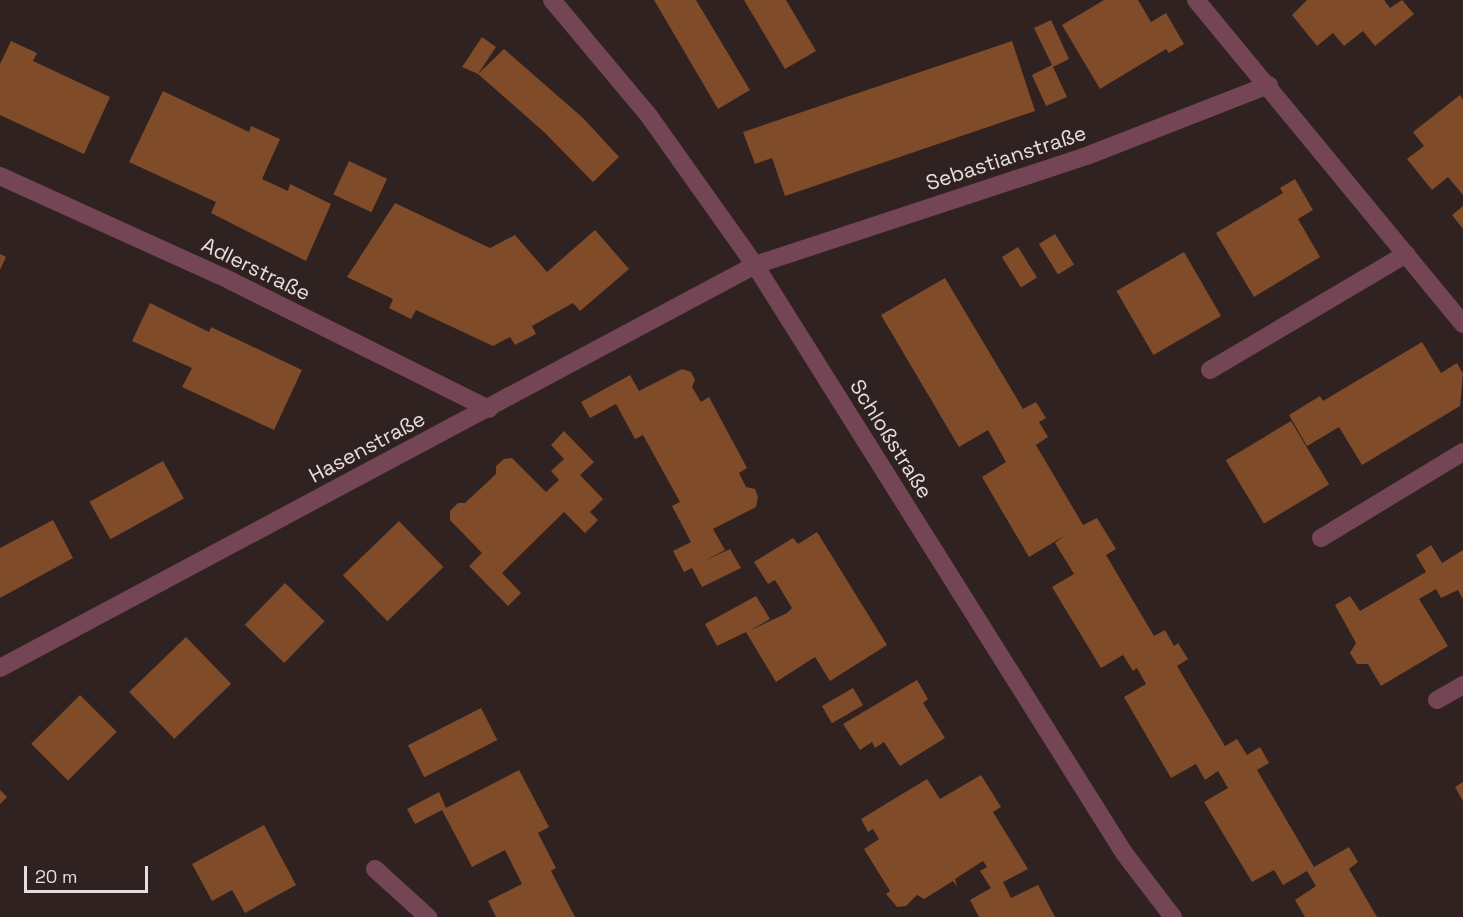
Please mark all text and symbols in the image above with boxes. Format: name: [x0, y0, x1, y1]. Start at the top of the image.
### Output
street label: Sebastianstraße: [923, 120, 1089, 196]
street label: Adlerstraße: [198, 232, 314, 306]
street label: Schloßstraße: [844, 375, 938, 503]
street label: Hasenstraße: [305, 406, 429, 488]
scale bar: [27, 854, 152, 892]
text: 20 m: [35, 865, 78, 888]

